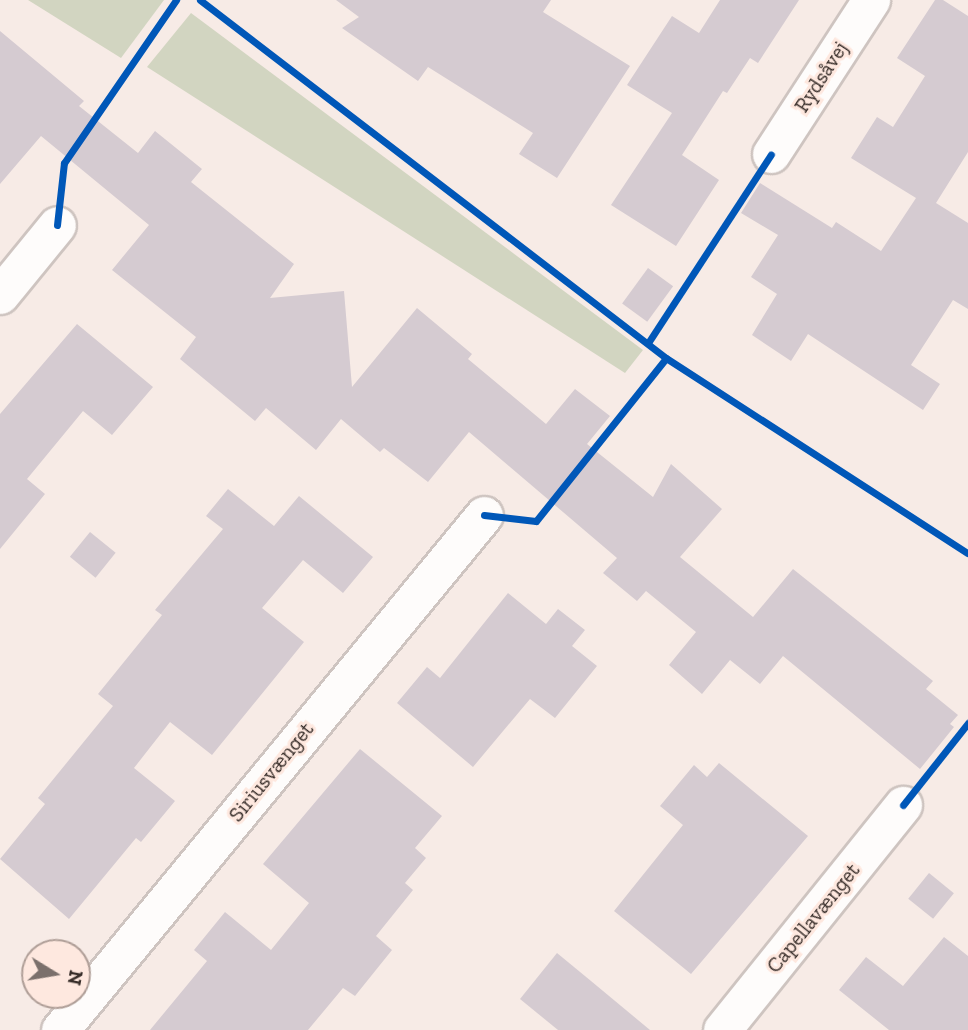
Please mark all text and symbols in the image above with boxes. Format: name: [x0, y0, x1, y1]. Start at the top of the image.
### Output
street label: Rydsåvej: [789, 37, 853, 117]
street label: Siriusvænget: [223, 717, 319, 827]
street label: Capellavænget: [761, 858, 865, 978]
north arrow: [21, 939, 91, 1009]
text: N: [62, 968, 88, 987]

